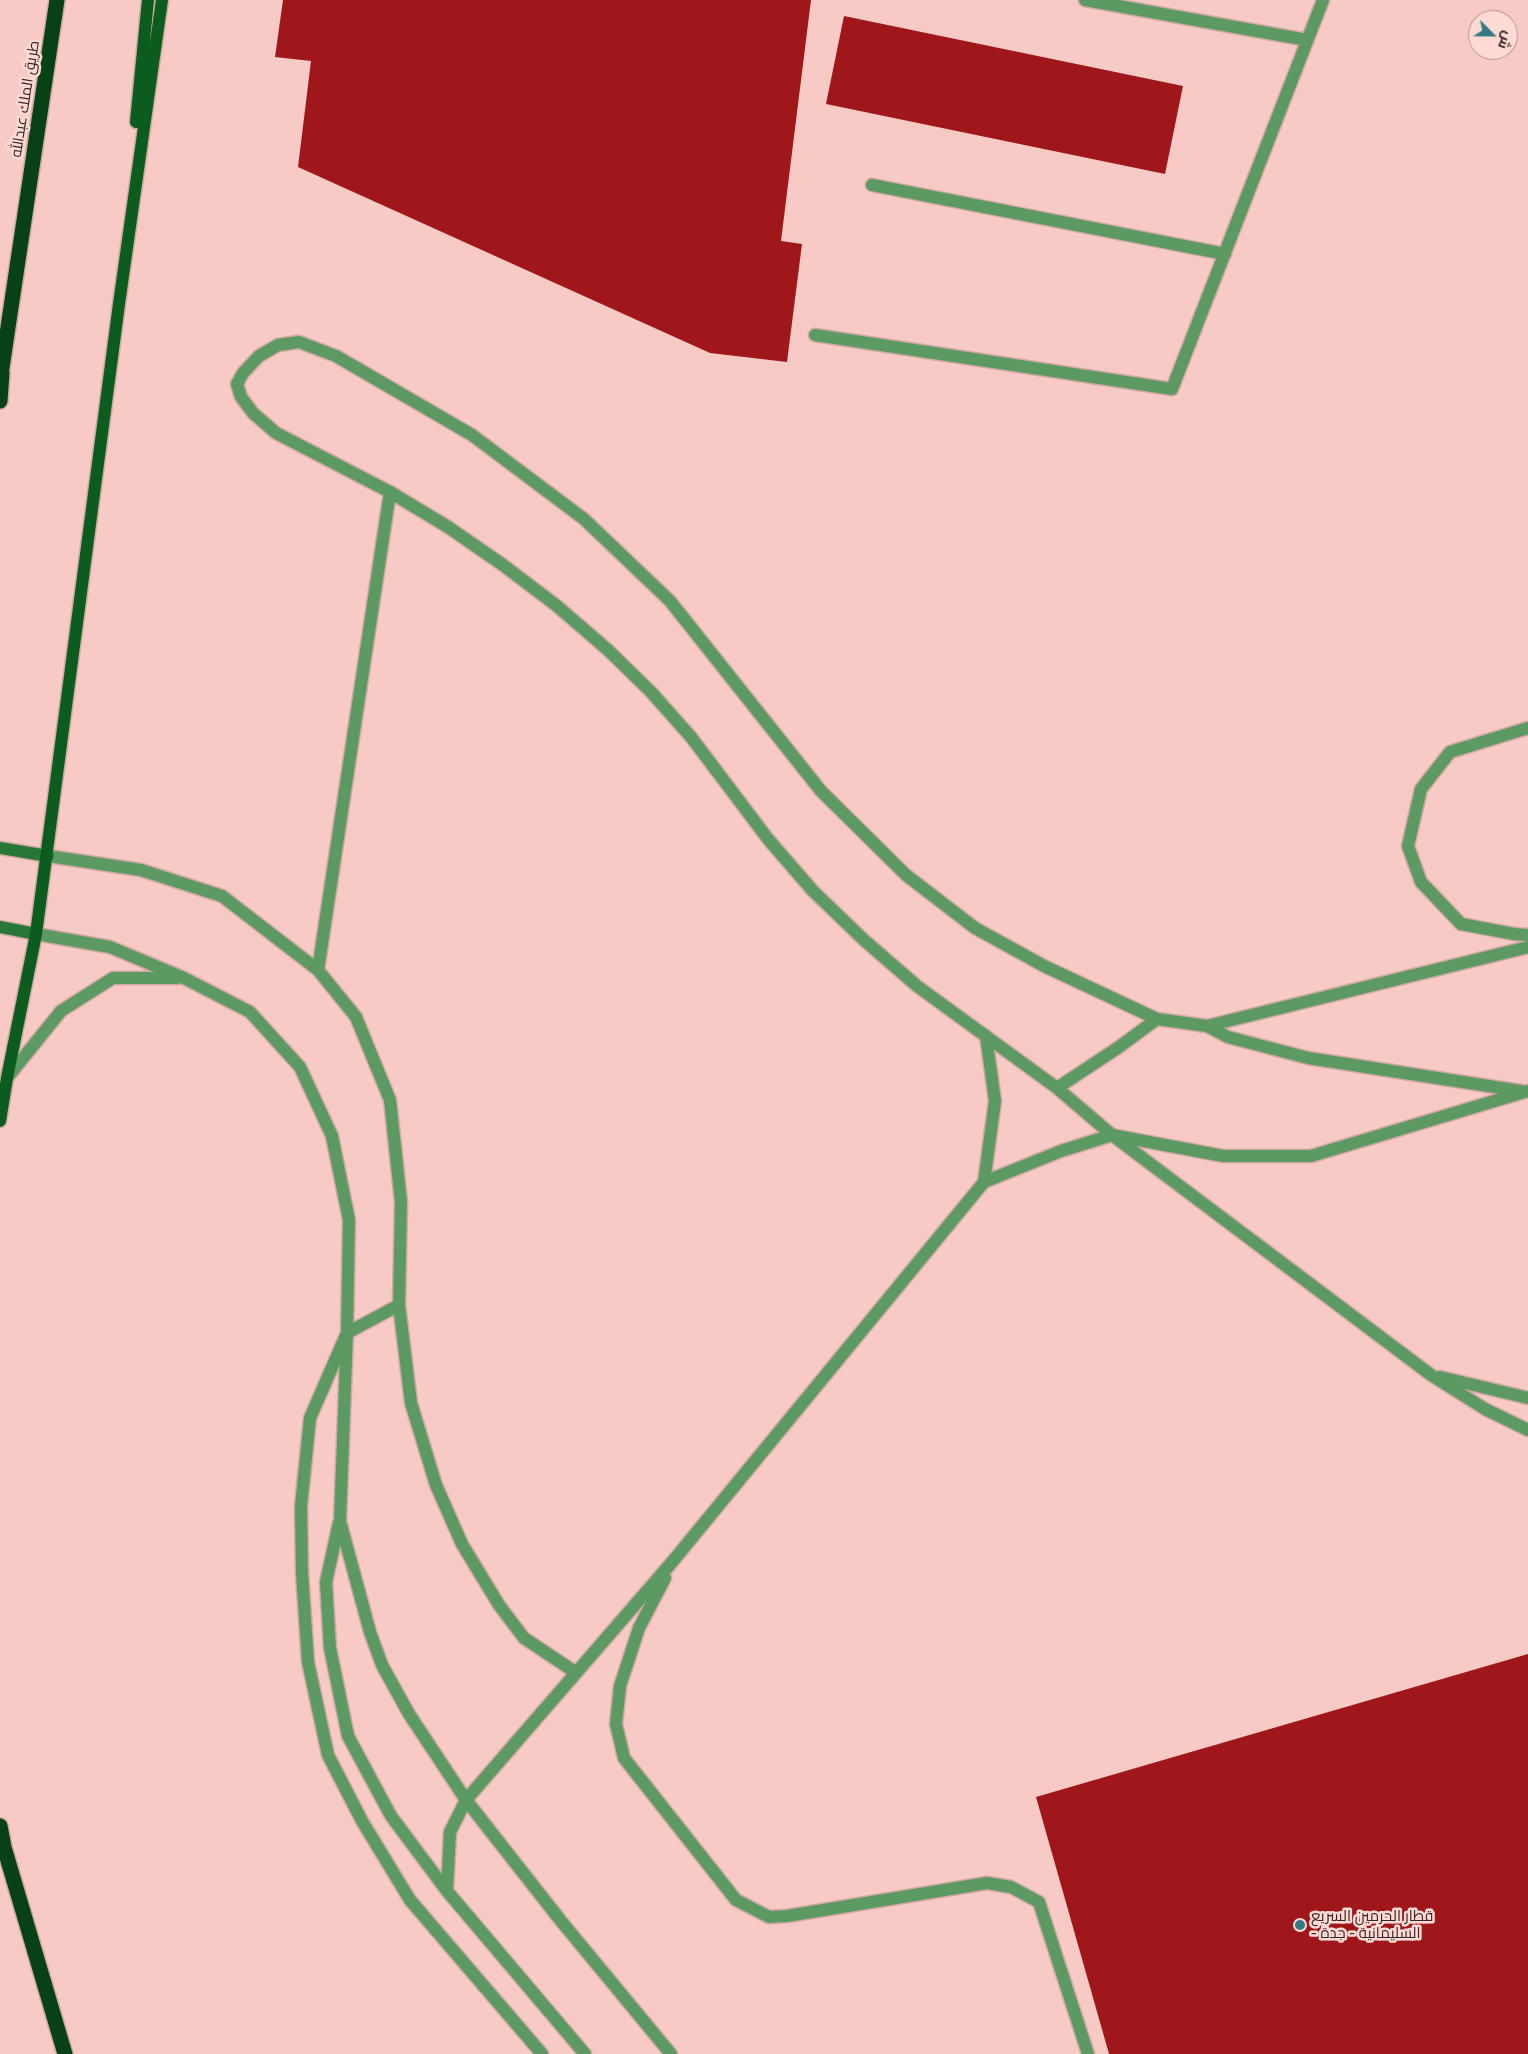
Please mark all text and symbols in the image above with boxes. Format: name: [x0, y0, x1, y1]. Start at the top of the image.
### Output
north arrow: [1468, 10, 1518, 60]
text: ش: [1495, 29, 1518, 52]
street label: طريق الملك عبدالله: [7, 39, 43, 159]
place label: قطار الحرمين السريع - السليمانية - جدة: [1311, 1907, 1433, 1942]
marker: قطار الحرمين السريع - السليمانية - جدة: [1293, 1918, 1307, 1932]

